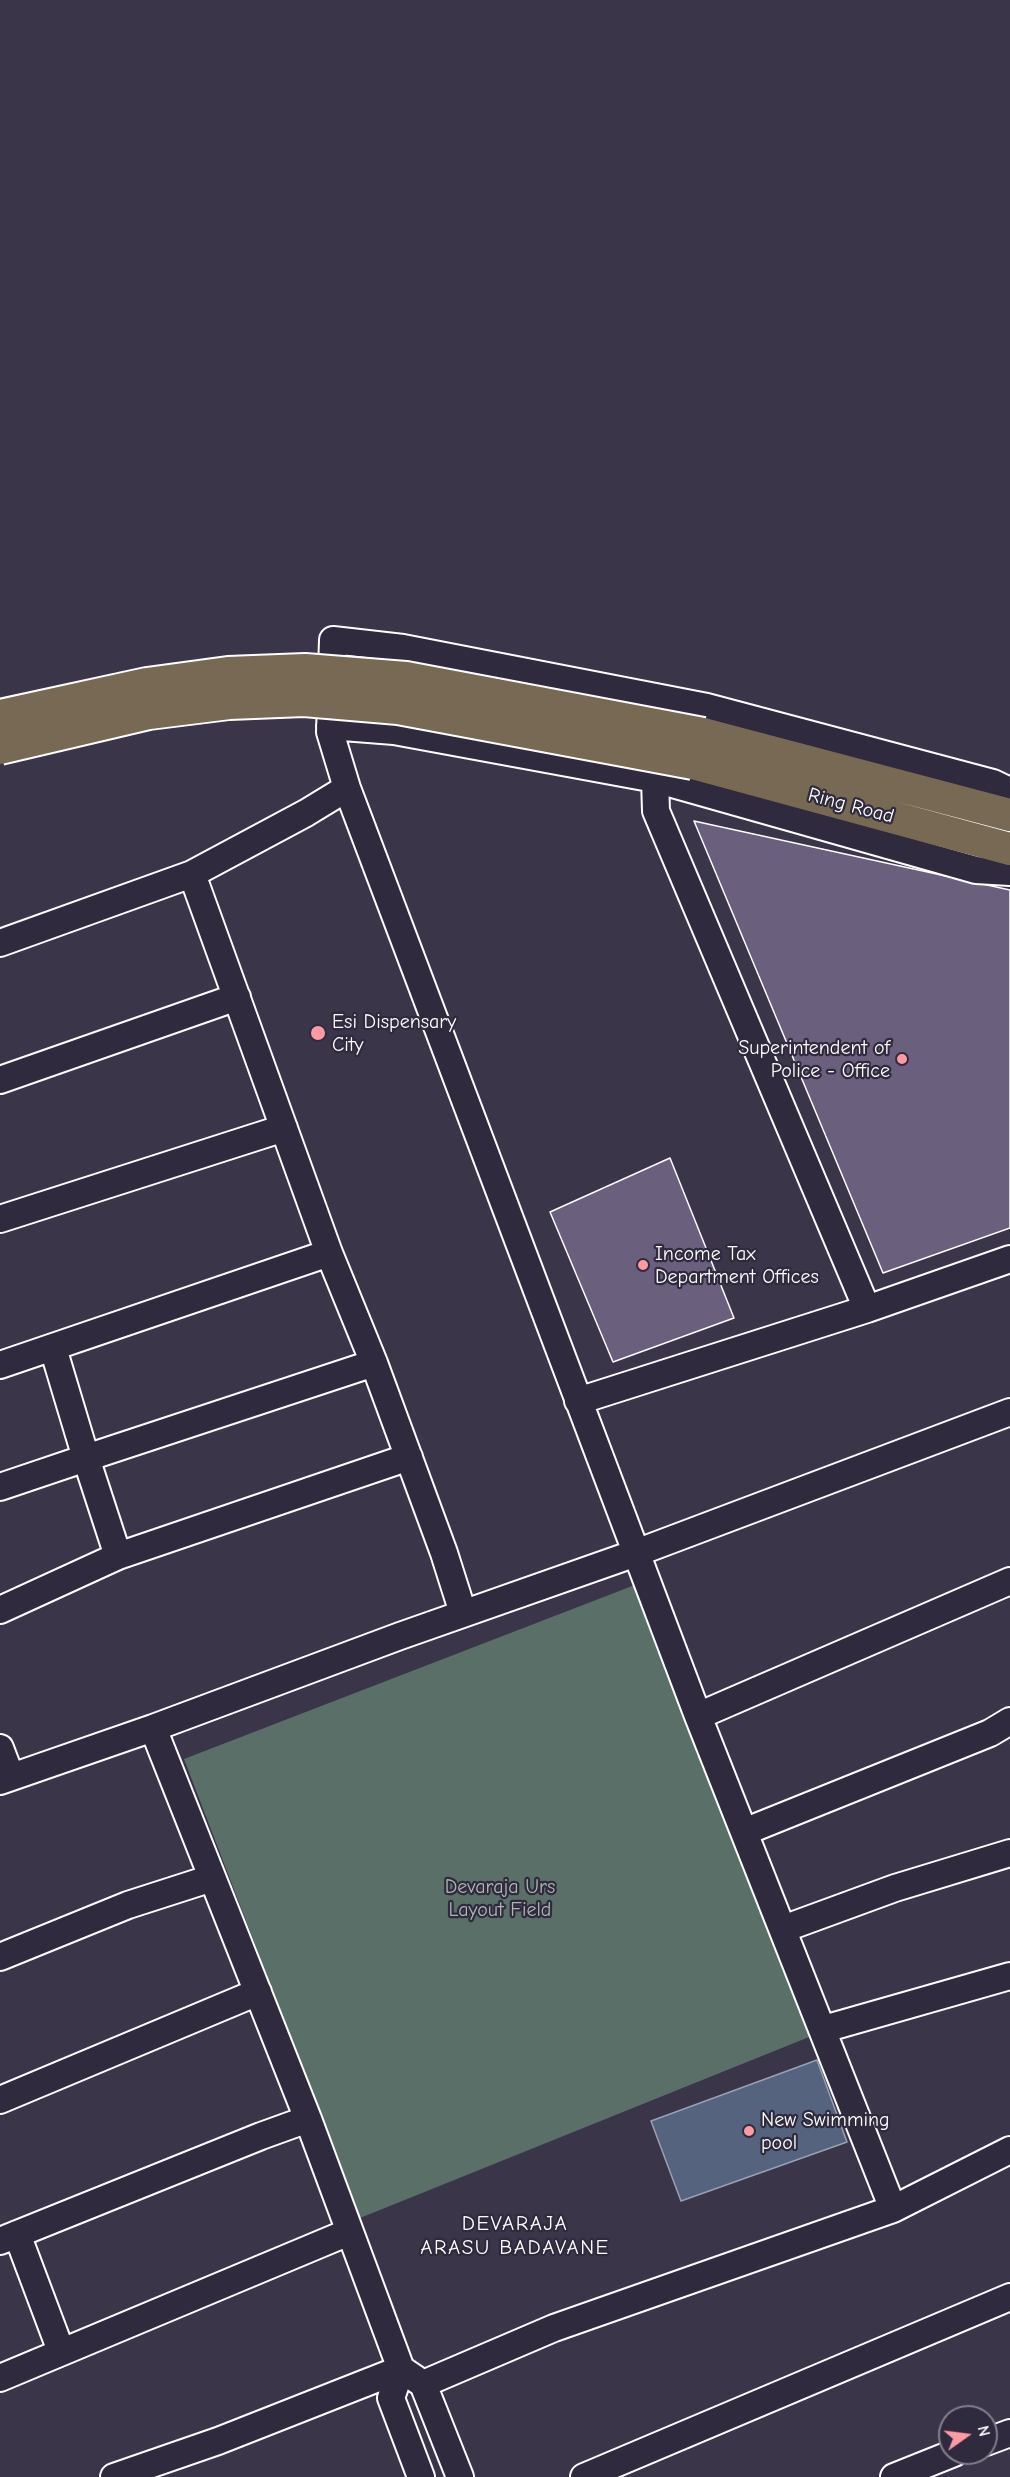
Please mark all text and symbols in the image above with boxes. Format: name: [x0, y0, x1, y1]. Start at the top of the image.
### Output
street label: Ring Road: [805, 783, 897, 829]
place label: Esi Dispensary City: [332, 1010, 456, 1057]
marker: Esi Dispensary City: [309, 1024, 327, 1042]
place label: Superintendent of Police - Office: [738, 1036, 890, 1083]
marker: Superintendent of Police - Office: [895, 1052, 909, 1066]
place label: Income Tax Department Offices: [655, 1242, 819, 1289]
marker: Income Tax Department Offices: [636, 1258, 650, 1272]
park label: Devaraja Urs Layout Field: [445, 1875, 555, 1922]
place label: New Swimming pool: [761, 2108, 890, 2155]
marker: New Swimming pool: [742, 2124, 756, 2138]
district label: DEVARAJA ARASU BADAVANE: [420, 2211, 610, 2261]
north arrow: [938, 2405, 998, 2465]
text: N: [974, 2424, 994, 2438]

